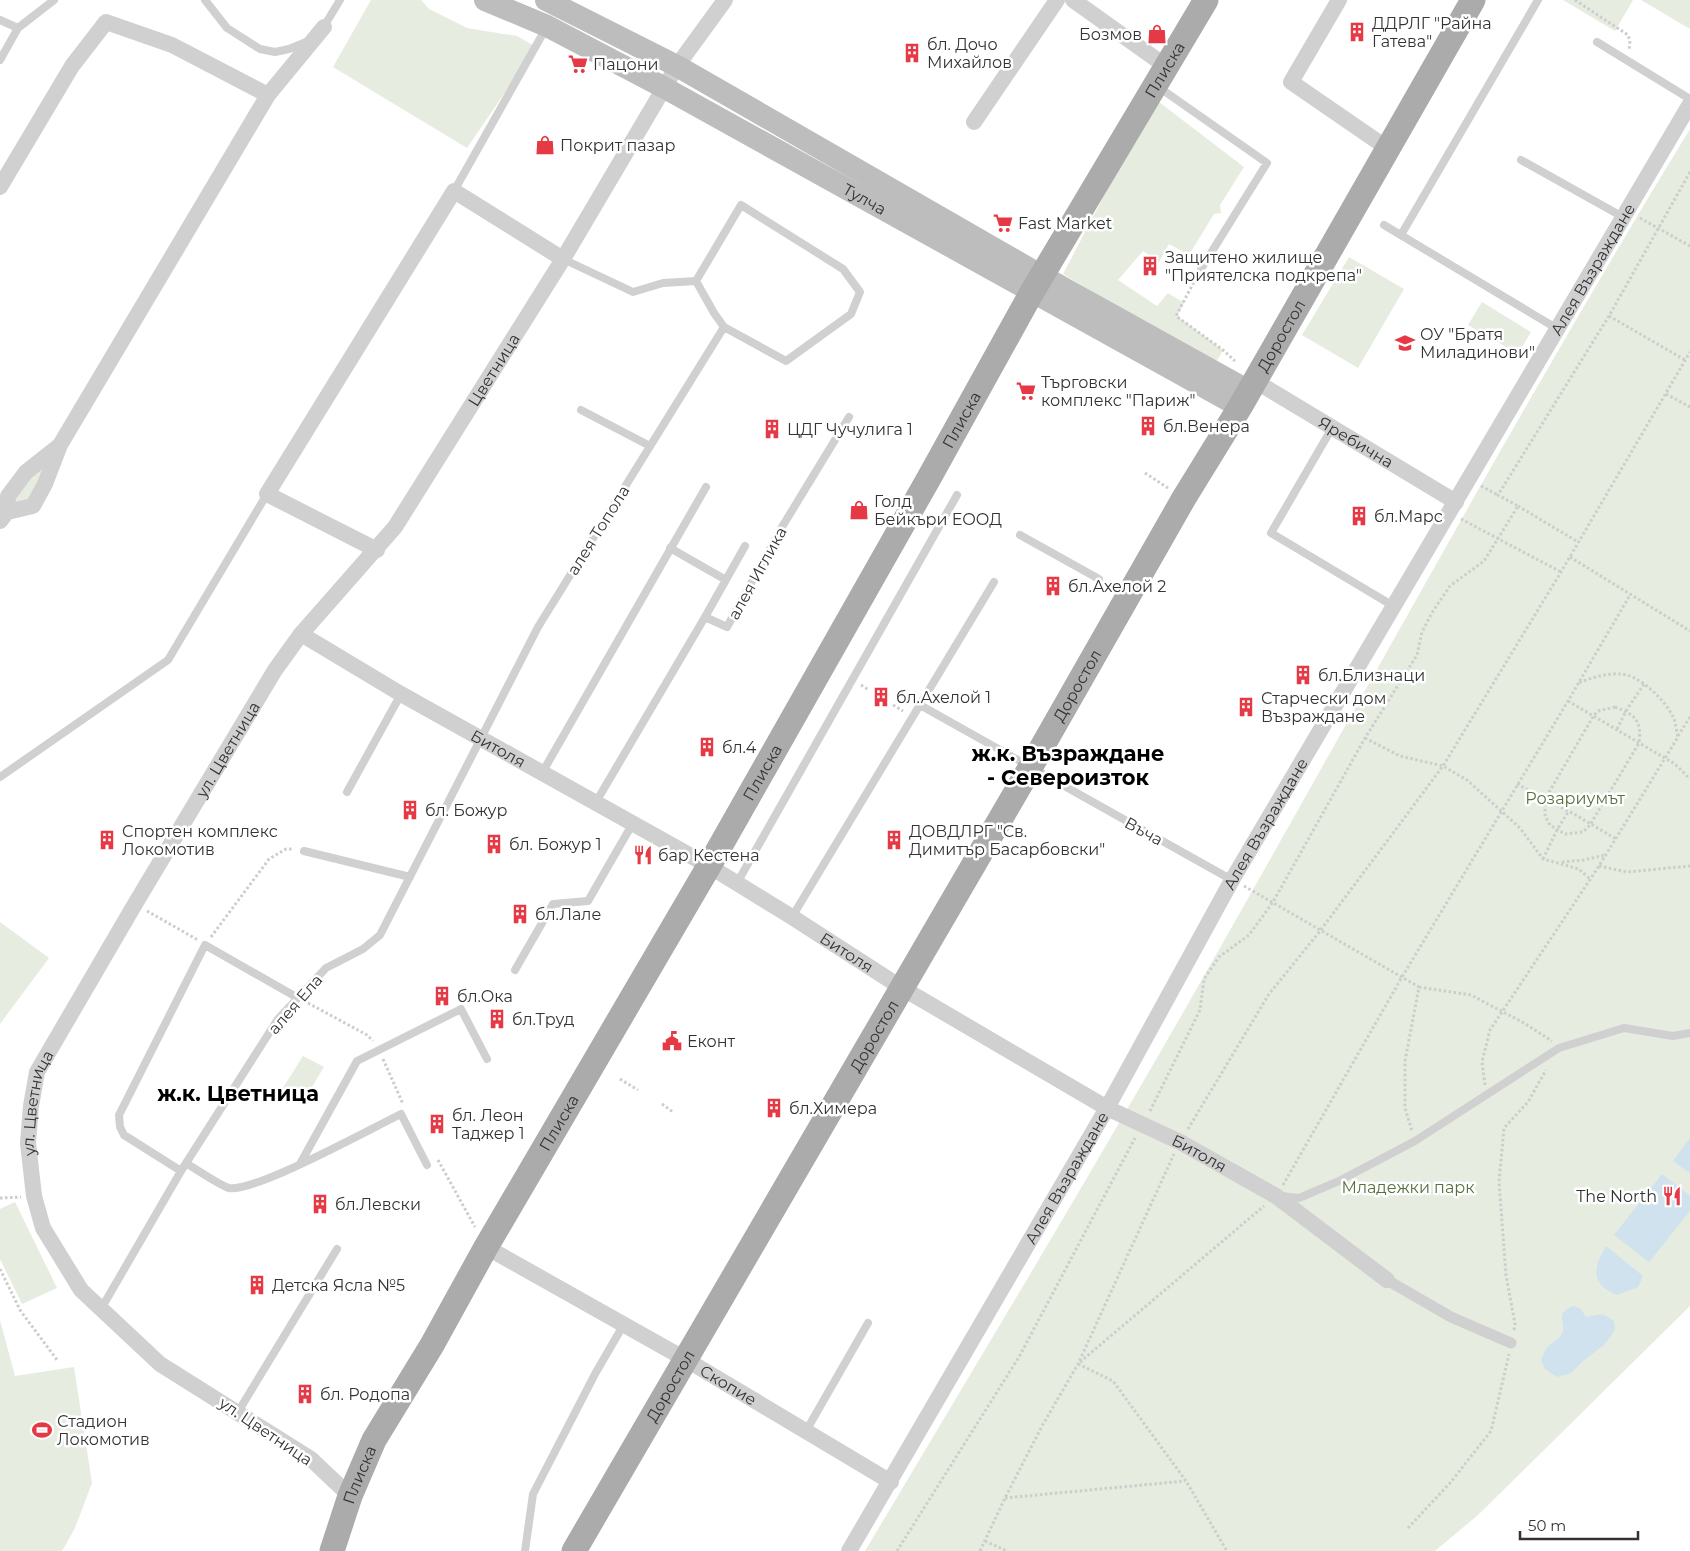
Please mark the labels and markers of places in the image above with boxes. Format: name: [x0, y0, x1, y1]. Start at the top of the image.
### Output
place label: ДДРЛГ "Райна Гатева": [1372, 14, 1492, 51]
building icon: ДДРЛГ "Райна Гатева": [1346, 21, 1368, 43]
shop icon: Бозмов: [1146, 23, 1168, 45]
place label: Бозмов: [1079, 25, 1142, 44]
place label: бл. Дочо Михайлов: [927, 35, 1012, 72]
building icon: бл. Дочо Михайлов: [901, 42, 923, 64]
supermarket icon: Пацони: [567, 53, 589, 75]
place label: Пацони: [593, 55, 658, 74]
shop icon: Покрит пазар: [534, 134, 556, 156]
place label: Покрит пазар: [560, 136, 675, 155]
supermarket icon: Fast Market: [992, 212, 1014, 234]
place label: Fast Market: [1018, 214, 1113, 233]
place label: Защитено жилище "Приятелска подкрепа": [1165, 248, 1362, 285]
building icon: Защитено жилище "Приятелска подкрепа": [1139, 255, 1161, 277]
place label: ОУ "Братя Миладинови": [1420, 325, 1535, 362]
school or university icon: ОУ "Братя Миладинови": [1394, 332, 1416, 354]
place label: Търговски комплекс "Париж": [1041, 373, 1196, 410]
supermarket icon: Търговски комплекс "Париж": [1015, 380, 1037, 402]
building icon: бл.Венера: [1137, 415, 1159, 437]
place label: бл.Венера: [1163, 417, 1250, 436]
building icon: ЦДГ Чучулига 1: [761, 418, 783, 440]
place label: ЦДГ Чучулига 1: [787, 420, 913, 439]
place label: Голд Бейкъри ЕООД: [874, 492, 1002, 529]
shop icon: Голд Бейкъри ЕООД: [848, 499, 870, 521]
building icon: бл.Марс: [1348, 505, 1370, 527]
place label: бл.Марс: [1374, 507, 1443, 526]
building icon: бл.Ахелой 2: [1042, 575, 1064, 597]
place label: бл.Ахелой 2: [1068, 577, 1166, 596]
building icon: бл.Близнаци: [1292, 664, 1314, 686]
place label: бл.Близнаци: [1318, 666, 1425, 685]
building icon: бл.Ахелой 1: [870, 686, 892, 708]
place label: бл.Ахелой 1: [896, 688, 991, 707]
place label: Старчески дом Възраждане: [1261, 689, 1386, 726]
building icon: Старчески дом Възраждане: [1235, 696, 1257, 718]
building icon: бл.4: [696, 736, 718, 758]
place label: бл.4: [722, 738, 757, 757]
building icon: бл. Божур: [399, 799, 421, 821]
place label: бл. Божур: [425, 801, 508, 820]
place label: Спортен комплекс Локомотив: [122, 822, 278, 859]
place label: ДОВДЛРГ "Св. Димитър Басарбовски": [909, 822, 1105, 859]
building icon: Спортен комплекс Локомотив: [96, 829, 118, 851]
building icon: ДОВДЛРГ "Св. Димитър Басарбовски": [883, 829, 905, 851]
building icon: бл. Божур 1: [483, 833, 505, 855]
place label: бл. Божур 1: [509, 835, 601, 854]
restaurant icon: бар Кестена: [632, 844, 654, 866]
place label: бар Кестена: [658, 846, 760, 865]
building icon: бл.Лале: [509, 903, 531, 925]
place label: бл.Лале: [535, 905, 601, 924]
building icon: бл.Ока: [431, 985, 453, 1007]
place label: бл.Ока: [457, 987, 513, 1006]
building icon: бл.Труд: [486, 1008, 508, 1030]
place label: бл.Труд: [512, 1010, 574, 1029]
public building icon: Еконт: [661, 1030, 683, 1052]
place label: Еконт: [687, 1032, 736, 1051]
building icon: бл.Химера: [763, 1097, 785, 1119]
place label: бл.Химера: [789, 1099, 877, 1118]
place label: бл. Леон Таджер 1: [452, 1106, 524, 1143]
building icon: бл. Леон Таджер 1: [426, 1113, 448, 1135]
restaurant icon: The North: [1661, 1185, 1683, 1207]
place label: The North: [1576, 1187, 1657, 1206]
building icon: бл.Левски: [309, 1193, 331, 1215]
place label: бл.Левски: [335, 1195, 421, 1214]
building icon: Детска Ясла №5: [246, 1274, 268, 1296]
place label: Детска Ясла №5: [272, 1276, 405, 1295]
building icon: бл. Родопа: [294, 1383, 316, 1405]
place label: бл. Родопа: [320, 1385, 410, 1404]
place label: Стадион Локомотив: [57, 1412, 150, 1449]
sports icon: Стадион Локомотив: [31, 1419, 53, 1441]

